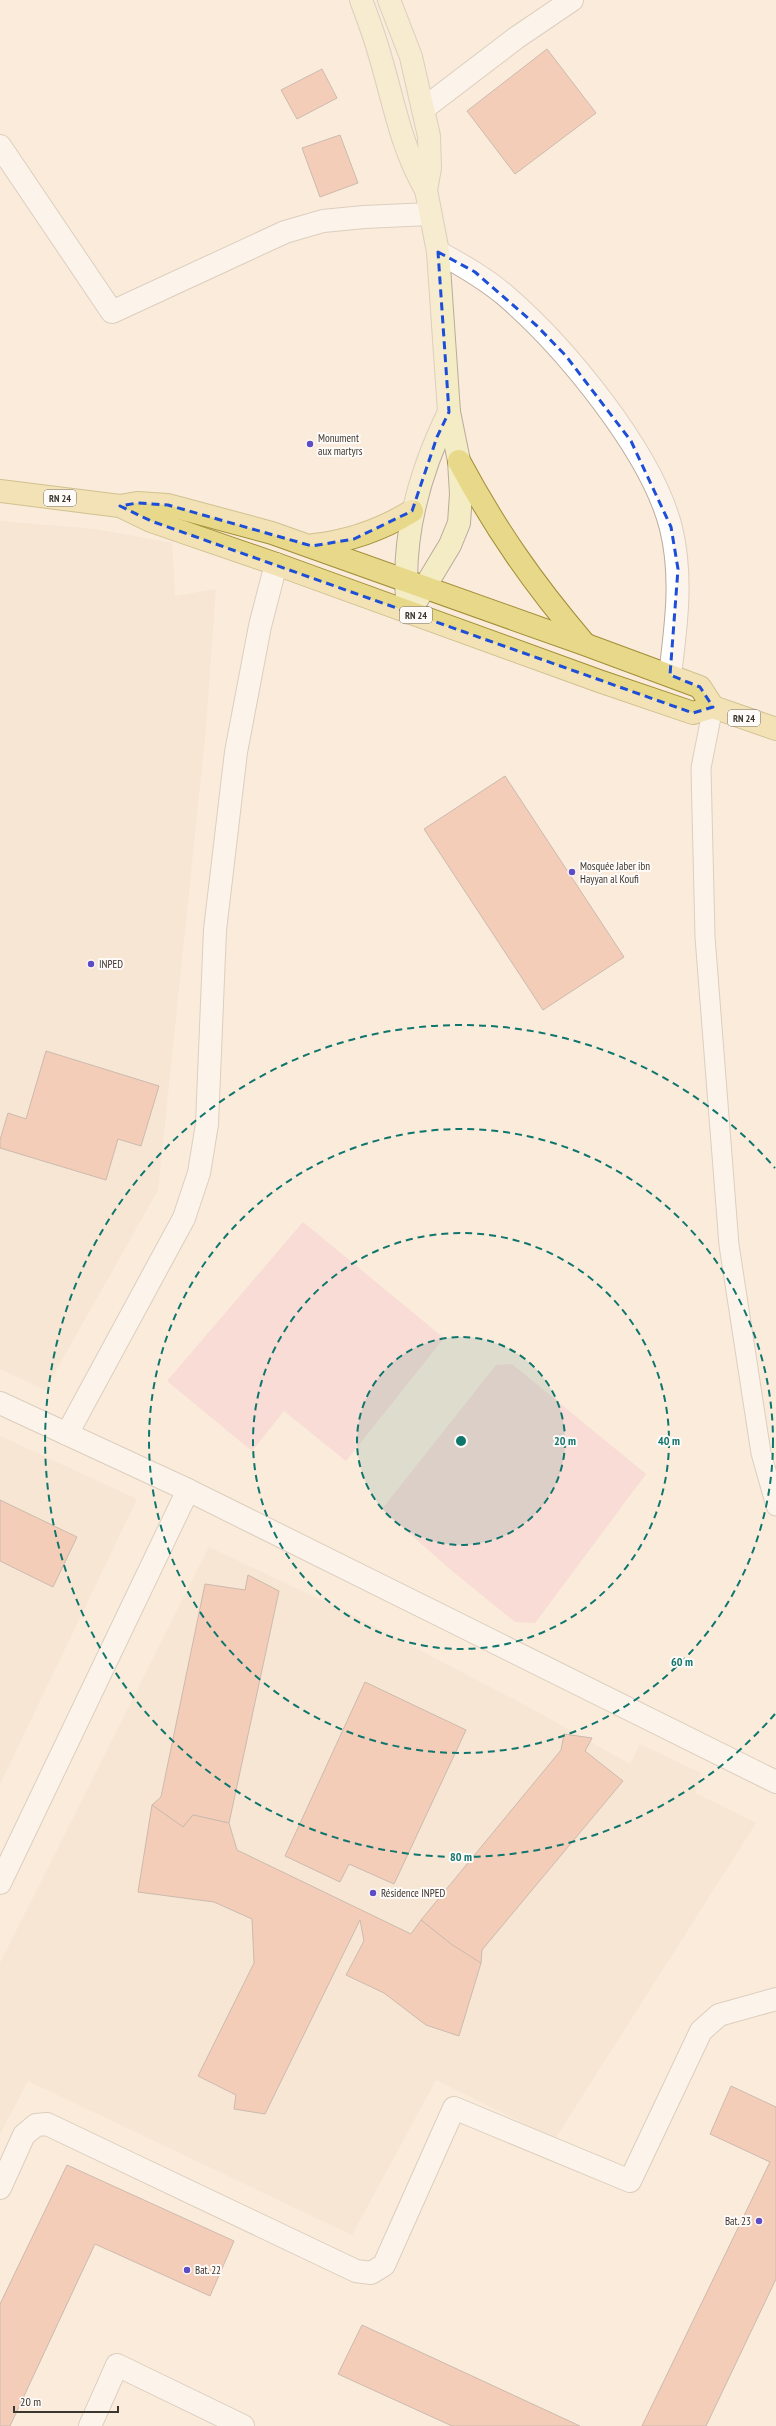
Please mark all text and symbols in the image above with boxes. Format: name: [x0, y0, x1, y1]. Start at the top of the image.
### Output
place label: Monument aux martyrs: [318, 431, 363, 458]
marker: Monument aux martyrs: [305, 439, 315, 449]
road number: RN 24: [44, 490, 76, 506]
road number: RN 24: [400, 607, 432, 623]
road number: RN 24: [728, 710, 760, 726]
place label: Mosquée Jaber ibn Hayyan al Koufi: [580, 859, 650, 886]
marker: Mosquée Jaber ibn Hayyan al Koufi: [567, 867, 577, 877]
place label: INPED: [99, 957, 123, 971]
marker: INPED: [86, 959, 96, 969]
text: 20 m: [554, 1433, 576, 1448]
text: 40 m: [658, 1433, 680, 1448]
centre of rings: [454, 1434, 468, 1448]
text: 60 m: [671, 1654, 693, 1669]
text: 80 m: [450, 1849, 472, 1864]
place label: Résidence INPED: [381, 1886, 445, 1900]
marker: Résidence INPED: [368, 1888, 378, 1898]
place label: Bat. 23: [725, 2214, 751, 2228]
marker: Bat. 23: [754, 2216, 764, 2226]
place label: Bat. 22: [195, 2263, 221, 2277]
marker: Bat. 22: [182, 2265, 192, 2275]
scale bar: [14, 2388, 118, 2414]
text: 20 m: [20, 2394, 41, 2409]

